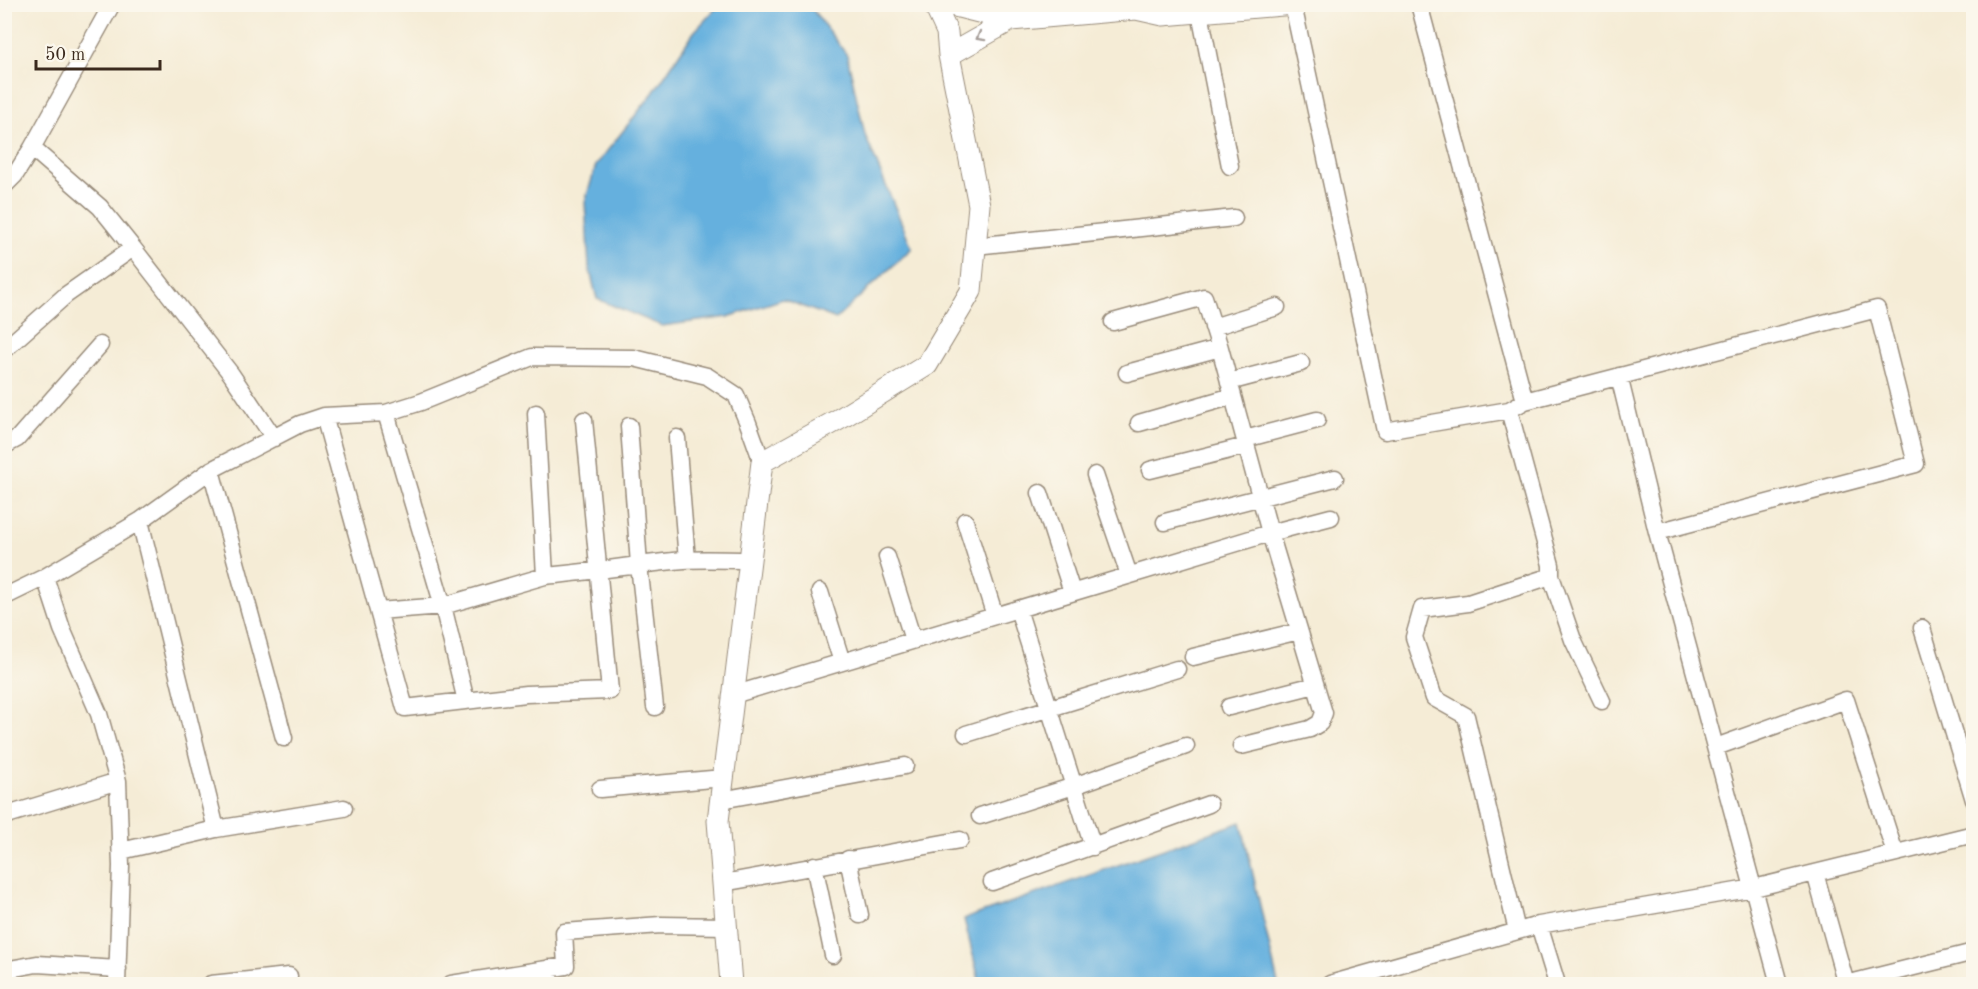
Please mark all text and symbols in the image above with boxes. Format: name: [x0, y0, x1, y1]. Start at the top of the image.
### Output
one-way arrow: [976, 30, 986, 42]
scale bar: [36, 33, 160, 71]
text: 50 m: [45, 46, 85, 64]

